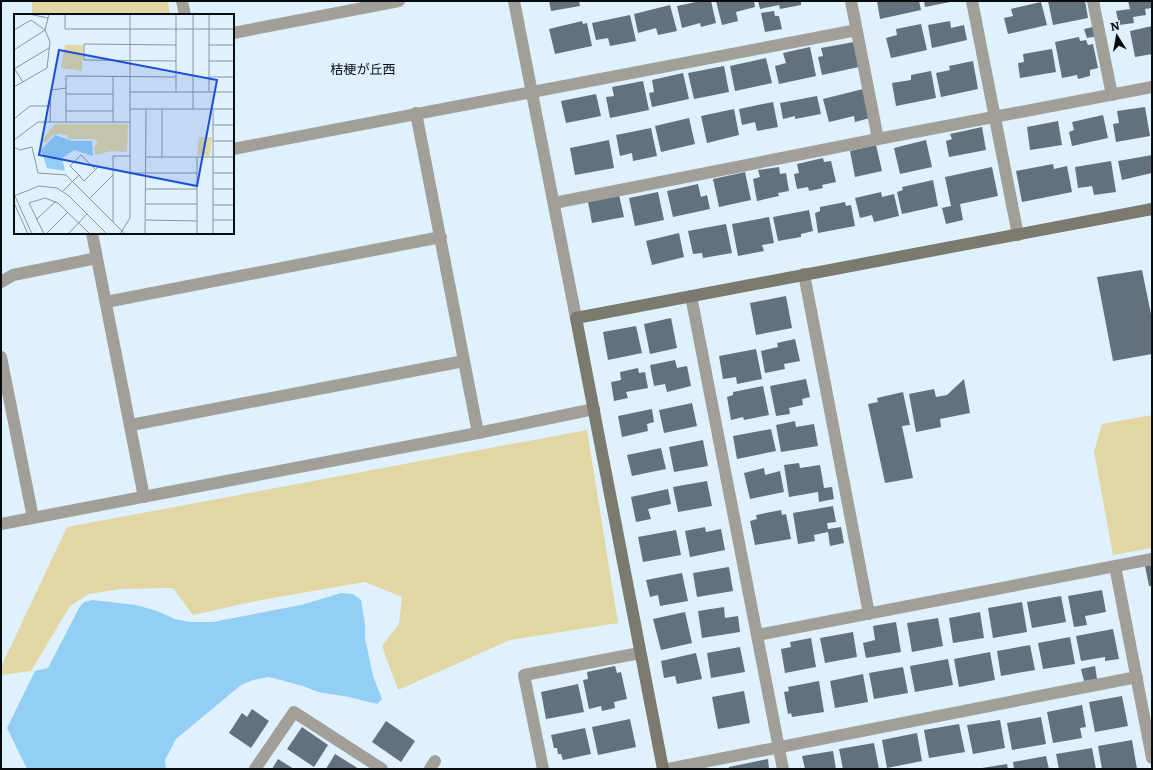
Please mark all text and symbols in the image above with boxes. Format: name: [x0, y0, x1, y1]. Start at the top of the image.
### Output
inset map: [14, 14, 234, 234]
north arrow: [1097, 16, 1137, 56]
text: N: [1109, 16, 1121, 34]
district label: 桔梗が丘西: [330, 59, 396, 78]

